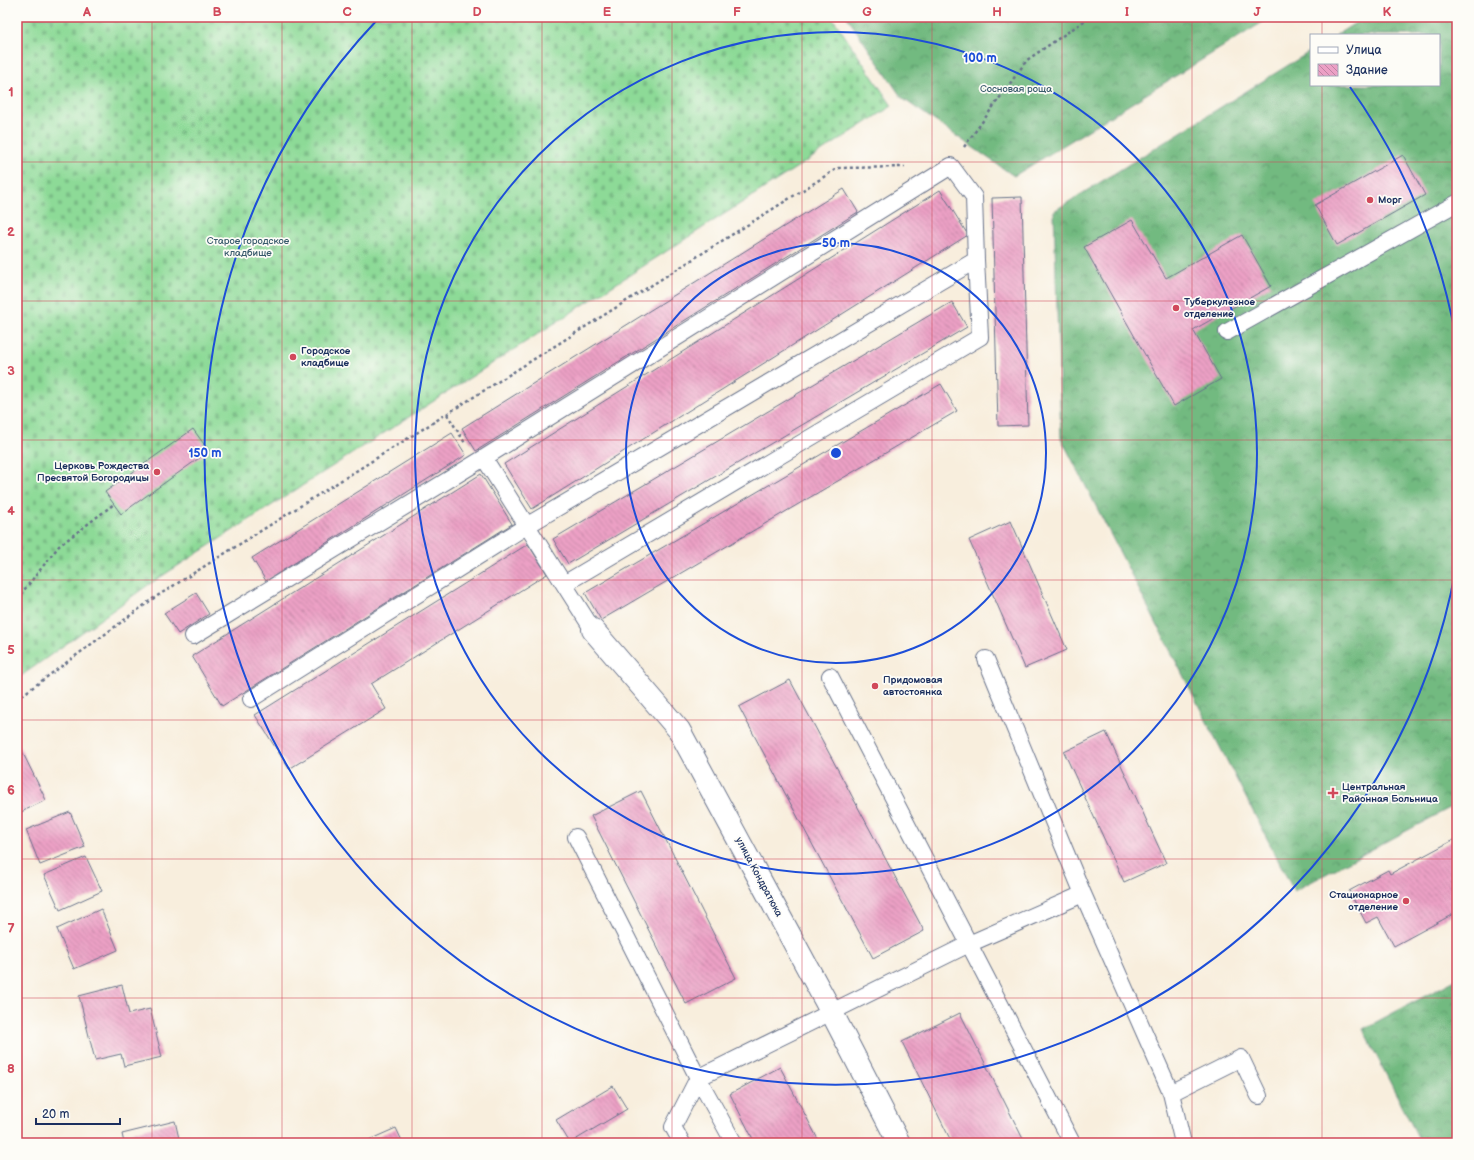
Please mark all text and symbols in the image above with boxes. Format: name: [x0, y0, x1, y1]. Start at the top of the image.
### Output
text: A: [82, 4, 91, 20]
text: B: [212, 4, 222, 20]
text: C: [342, 4, 352, 20]
text: D: [472, 4, 482, 20]
text: E: [603, 4, 612, 20]
text: F: [733, 4, 741, 20]
text: G: [862, 4, 872, 20]
text: H: [992, 4, 1002, 20]
text: I: [1125, 4, 1129, 20]
text: J: [1253, 4, 1261, 20]
text: K: [1383, 4, 1392, 20]
legend: [1310, 34, 1440, 86]
text: Улица: [1346, 43, 1382, 58]
text: 100 m: [963, 51, 997, 66]
text: Здание: [1346, 63, 1388, 78]
park label: Сосновая роща: [980, 83, 1052, 95]
text: 1: [8, 84, 14, 100]
place label: Морг: [1378, 194, 1402, 206]
marker: Морг: [1365, 195, 1375, 205]
text: 2: [7, 224, 15, 240]
park label: Старое городское кладбище: [207, 235, 290, 259]
text: 50 m: [822, 236, 850, 251]
place label: Туберкулезное отделение: [1184, 296, 1255, 320]
marker: Туберкулезное отделение: [1171, 303, 1181, 313]
place label: Городское кладбище: [301, 345, 351, 369]
marker: Городское кладбище: [288, 352, 298, 362]
text: 3: [7, 363, 15, 379]
text: 150 m: [189, 446, 221, 461]
centre of rings: [829, 446, 843, 460]
place label: Церковь Рождества Пресвятой Богородицы: [37, 460, 149, 484]
marker: Церковь Рождества Пресвятой Богородицы: [152, 467, 162, 477]
text: 4: [7, 503, 15, 519]
text: 5: [7, 642, 15, 658]
place label: Придомовая автостоянка: [883, 674, 943, 698]
marker: Придомовая автостоянка: [870, 681, 880, 691]
place label: Центральная Районная Больница: [1342, 781, 1438, 805]
text: 6: [7, 782, 15, 798]
marker: Центральная Районная Больница: [1327, 787, 1339, 799]
street label: улица Кондратюка: [733, 835, 785, 919]
place label: Стационарное отделение: [1329, 889, 1398, 913]
marker: Стационарное отделение: [1401, 896, 1411, 906]
text: 7: [7, 921, 15, 937]
text: 8: [7, 1061, 15, 1077]
scale bar: [36, 1100, 120, 1126]
text: 20 m: [42, 1107, 69, 1122]

